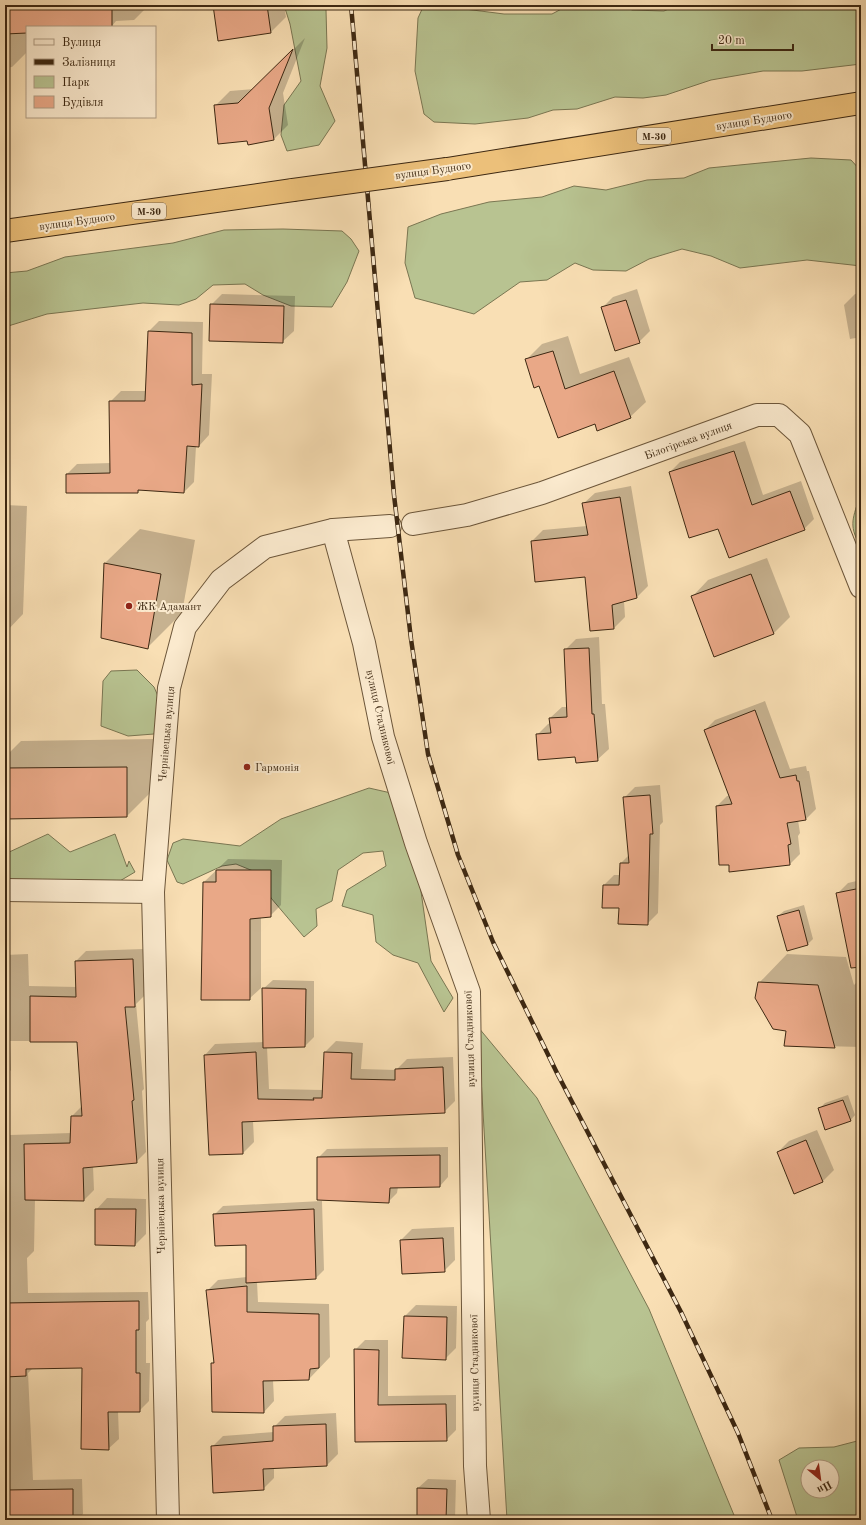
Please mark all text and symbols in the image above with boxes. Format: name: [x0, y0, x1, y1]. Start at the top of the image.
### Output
legend: [26, 26, 156, 118]
scale bar: [712, 26, 793, 52]
text: 20 m: [718, 35, 745, 47]
text: Вулиця: [62, 37, 101, 49]
text: Залізниця: [62, 56, 116, 69]
text: Парк: [62, 77, 90, 89]
text: Будівля: [62, 96, 104, 109]
street label: вулиця Будного: [716, 110, 793, 133]
road number: М-30: [637, 128, 671, 144]
street label: вулиця Будного: [395, 161, 472, 182]
road number: М-30: [132, 203, 166, 219]
street label: вулиця Будного: [39, 212, 116, 233]
street label: Білогірська вулиця: [643, 420, 734, 462]
marker: ЖК Адамант: [124, 601, 134, 611]
place label: ЖК Адамант: [137, 602, 201, 613]
street label: вулиця Стадникової: [363, 669, 396, 767]
street label: Чернівецька вулиця: [158, 685, 177, 783]
marker: Гармонія: [242, 762, 252, 772]
place label: Гармонія: [255, 763, 299, 774]
street label: вулиця Стадникової: [463, 989, 478, 1088]
street label: Чернівецька вулиця: [155, 1157, 168, 1254]
street label: вулиця Стадникової: [469, 1314, 482, 1412]
north arrow: [800, 1459, 840, 1499]
text: Пн: [815, 1478, 833, 1495]

